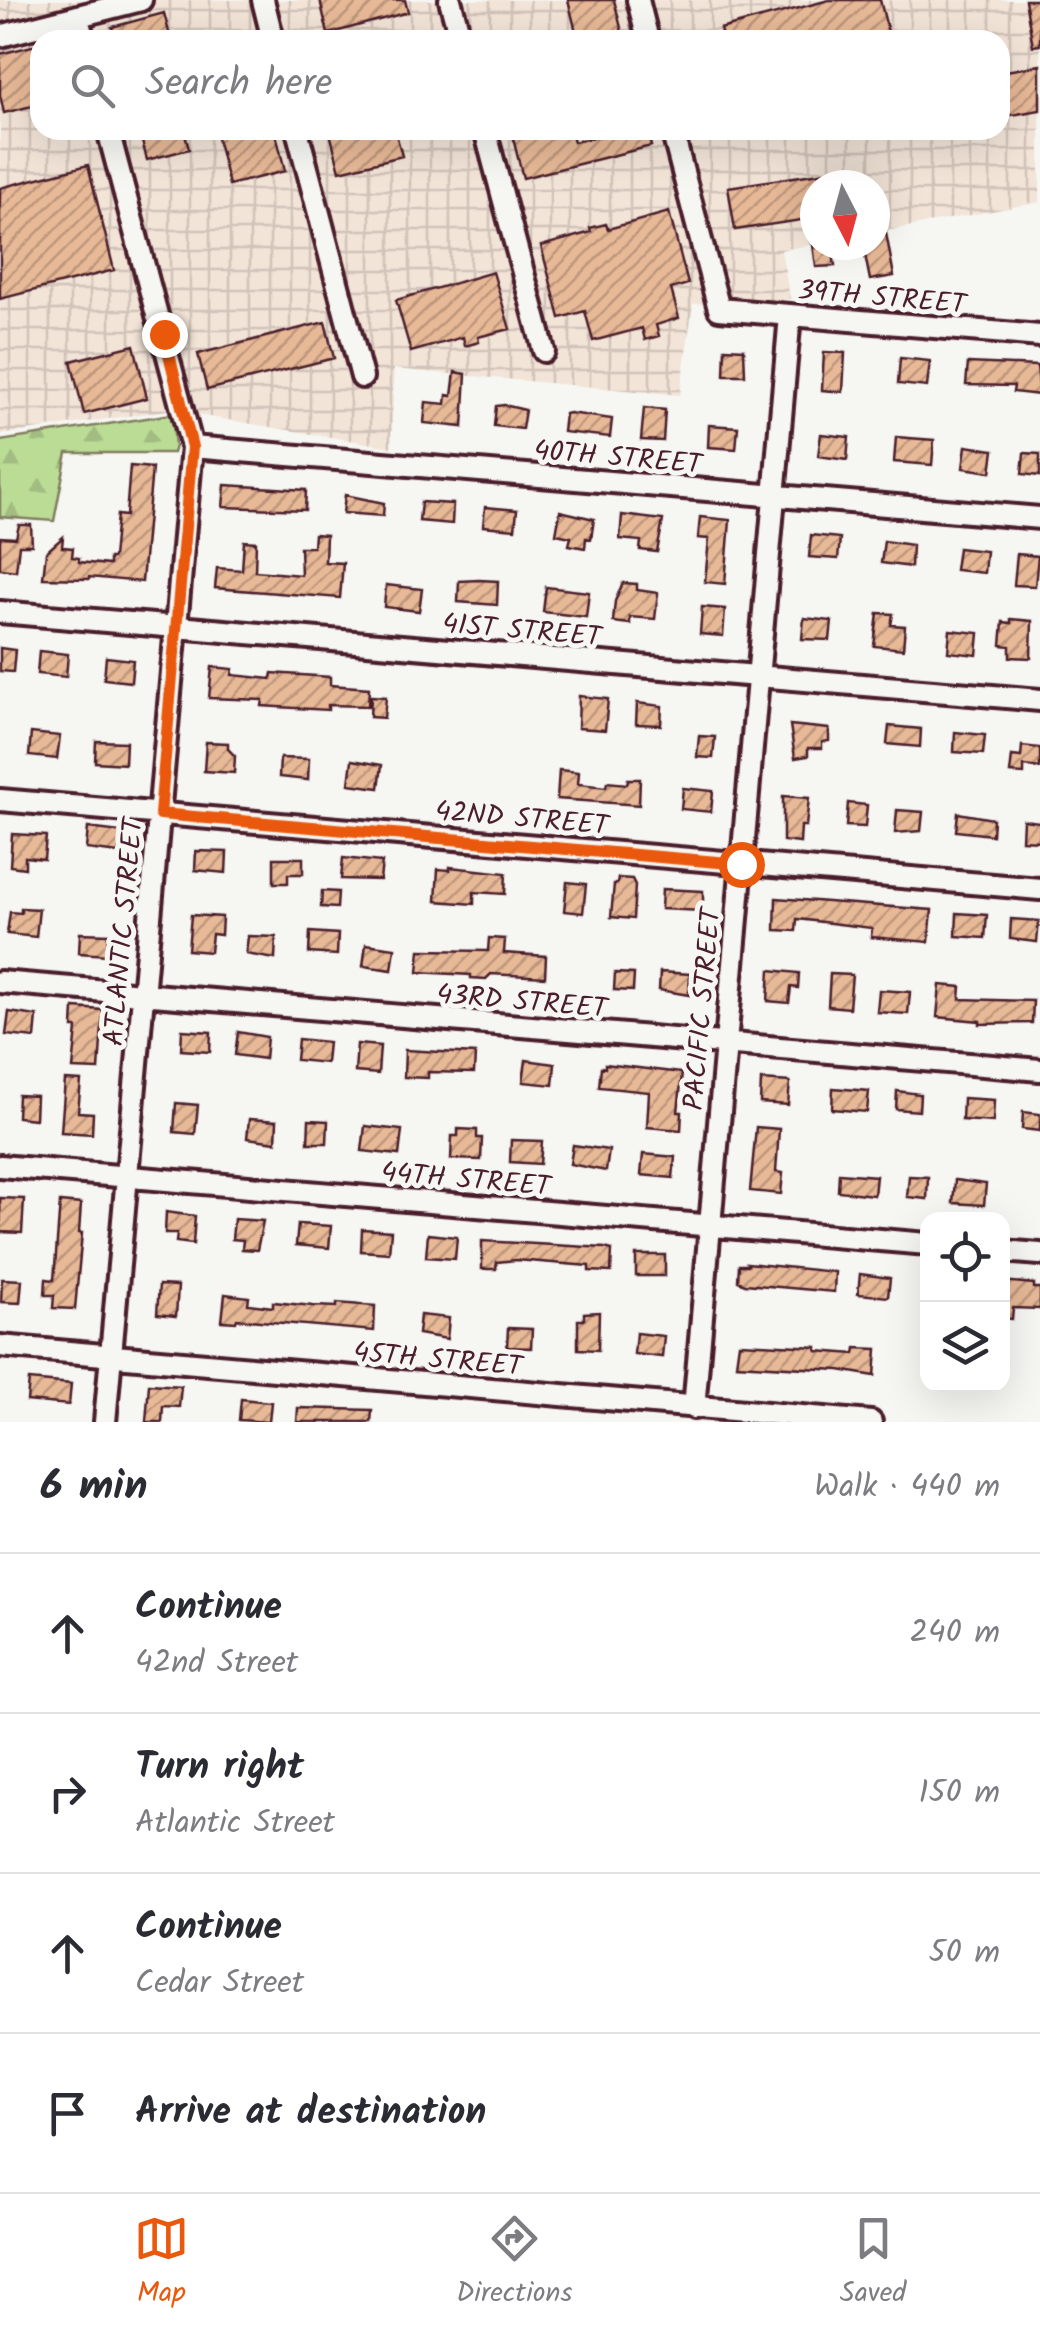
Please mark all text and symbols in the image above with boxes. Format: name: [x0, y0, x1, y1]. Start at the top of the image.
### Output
search box: [30, 30, 1010, 140]
text: Search here: [145, 55, 332, 115]
icon: search: [65, 58, 120, 113]
north arrow: [800, 170, 890, 260]
street label: 39TH STREET: [796, 269, 970, 328]
route end: [142, 312, 188, 358]
street label: 40TH STREET: [532, 429, 706, 488]
street label: 41ST STREET: [440, 602, 605, 661]
street label: 42ND STREET: [433, 789, 612, 850]
street label: ATLANTIC STREET: [92, 814, 157, 1048]
route start: [719, 842, 765, 888]
street label: PACIFIC STREET: [672, 904, 735, 1112]
street label: 43RD STREET: [435, 973, 611, 1033]
street label: 44TH STREET: [379, 1151, 554, 1210]
map controls: [920, 1212, 1010, 1392]
button: locate: [920, 1212, 1010, 1302]
button: layers: [920, 1302, 1010, 1392]
street label: 45TH STREET: [351, 1331, 526, 1390]
text: 6 min: [40, 1454, 148, 1521]
text: Walk · 440 m: [814, 1462, 1000, 1513]
text: Continue: [135, 1578, 282, 1638]
icon: ahead: [40, 1606, 95, 1661]
text: 240 m: [909, 1608, 1000, 1659]
text: 42nd Street: [135, 1638, 298, 1689]
text: Turn right: [135, 1738, 304, 1798]
icon: right: [40, 1766, 95, 1821]
text: 150 m: [918, 1768, 1000, 1819]
text: Atlantic Street: [135, 1798, 335, 1849]
text: Continue: [135, 1898, 282, 1958]
icon: ahead: [40, 1926, 95, 1981]
text: 50 m: [929, 1928, 1000, 1979]
text: Cedar Street: [135, 1958, 304, 2009]
text: Arrive at destination: [135, 2083, 486, 2143]
icon: arrive: [40, 2086, 95, 2141]
tab: Map: [134, 2211, 189, 2316]
tab: Directions: [456, 2211, 572, 2316]
tab: Saved: [840, 2211, 906, 2316]

